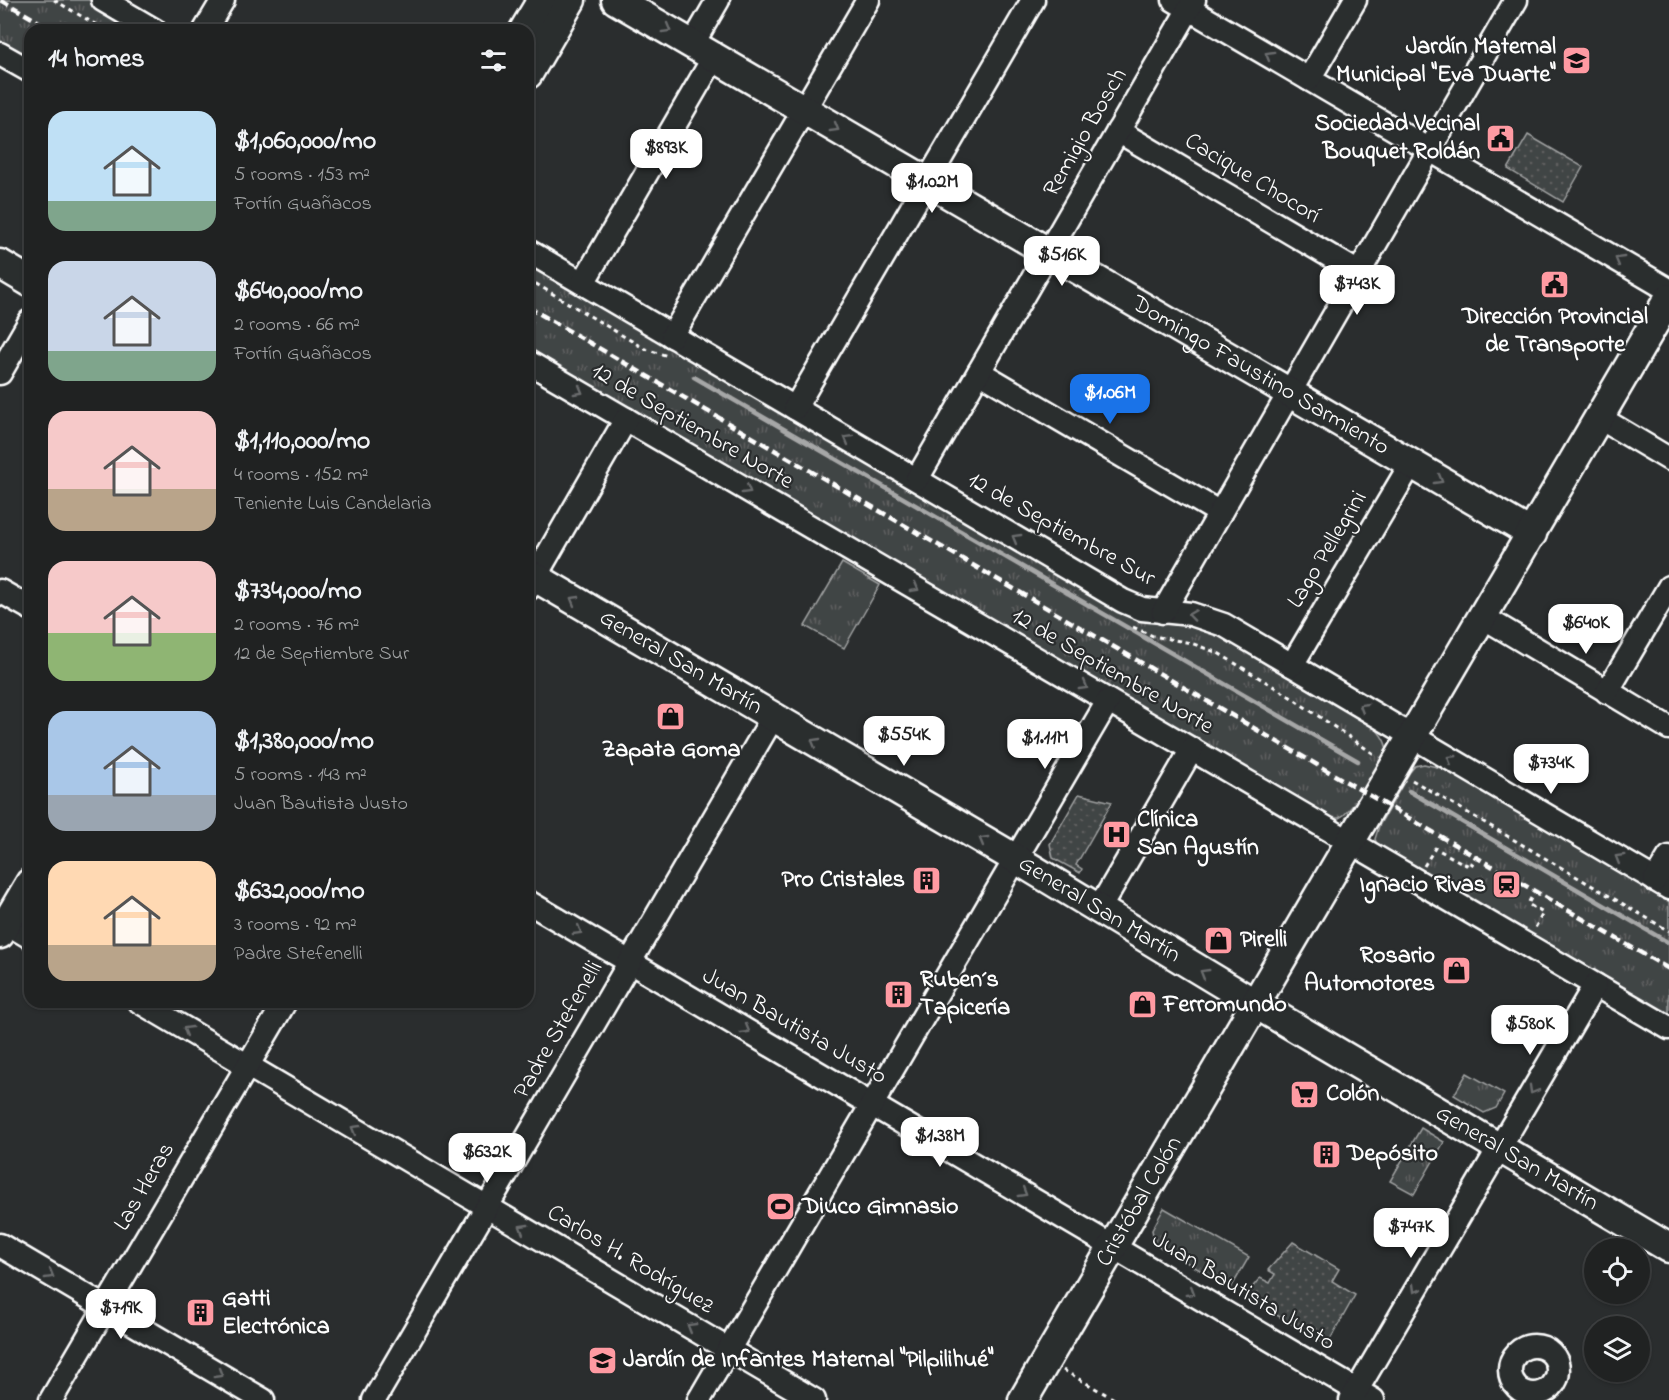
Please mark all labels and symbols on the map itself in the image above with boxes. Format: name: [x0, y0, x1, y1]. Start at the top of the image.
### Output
one-way arrow: [661, 22, 671, 34]
place label: Jardín Maternal Municipal "Eva Duarte": [1336, 30, 1556, 93]
school or university icon: Jardín Maternal Municipal "Eva Duarte": [1561, 45, 1593, 77]
one-way arrow: [1265, 51, 1275, 63]
street label: Remigio Bosch: [1035, 62, 1137, 204]
place label: Sociedad Vecinal Bouquet Roldán: [1315, 107, 1480, 170]
one-way arrow: [829, 121, 839, 132]
public building icon: Sociedad Vecinal Bouquet Roldán: [1485, 122, 1517, 154]
street label: Cacique Chocorí: [1177, 124, 1327, 234]
pin: $893K: [624, 129, 708, 180]
pin: $1.02M: [883, 163, 981, 214]
pin: $516K: [1020, 236, 1104, 287]
one-way arrow: [1615, 255, 1625, 267]
pin: $743K: [1315, 265, 1399, 316]
public building icon: Dirección Provincial de Transporte: [1539, 268, 1571, 300]
street label: Domingo Faustino Sarmiento: [1124, 286, 1396, 465]
place label: Dirección Provincial de Transporte: [1461, 300, 1648, 363]
street label: 12 de Septiembre Norte: [584, 355, 800, 499]
pin: $1.06M: [1061, 374, 1159, 425]
one-way arrow: [572, 384, 583, 396]
one-way arrow: [844, 435, 854, 446]
street label: 12 de Septiembre Sur: [961, 464, 1162, 597]
one-way arrow: [1433, 473, 1443, 484]
one-way arrow: [741, 482, 751, 494]
street label: Lago Pellegrini: [1279, 484, 1377, 616]
one-way arrow: [1012, 533, 1022, 545]
one-way arrow: [909, 581, 919, 592]
one-way arrow: [570, 596, 580, 608]
street label: 12 de Septiembre Norte: [1004, 600, 1220, 744]
street label: General San Martín: [592, 601, 769, 724]
pin: $640K: [1544, 604, 1628, 655]
one-way arrow: [1187, 609, 1196, 621]
one-way arrow: [1078, 679, 1088, 691]
shop icon: Zapata Goma: [655, 701, 687, 733]
one-way arrow: [1359, 702, 1369, 714]
pin: $554K: [862, 716, 946, 767]
pin: $1.11M: [996, 719, 1094, 770]
place label: Zapata Goma: [602, 733, 740, 768]
one-way arrow: [811, 737, 821, 749]
pin: $734K: [1509, 744, 1593, 795]
one-way arrow: [1447, 755, 1457, 766]
place label: Clínica San Agustín: [1137, 803, 1259, 867]
hospital icon: Clínica San Agustín: [1100, 818, 1132, 850]
one-way arrow: [979, 836, 989, 847]
street label: General San Martín: [1011, 847, 1187, 972]
one-way arrow: [1615, 854, 1625, 866]
place label: Pro Cristales: [781, 863, 905, 898]
building icon: Pro Cristales: [910, 864, 942, 896]
place label: Ignacio Rivas: [1359, 868, 1486, 904]
station icon: Ignacio Rivas: [1491, 869, 1523, 901]
place label: Pirelli: [1240, 923, 1287, 958]
one-way arrow: [572, 924, 582, 936]
shop icon: Pirelli: [1203, 924, 1235, 956]
place label: Rosario Automotores: [1304, 939, 1435, 1002]
street label: Padre Stefenelli: [505, 954, 613, 1106]
shop icon: Rosario Automotores: [1440, 954, 1472, 986]
street label: Juan Bautista Justo: [695, 960, 893, 1094]
place label: Ruben´s Tapicería: [920, 963, 1010, 1026]
one-way arrow: [1200, 969, 1210, 980]
building icon: Ruben´s Tapicería: [883, 978, 915, 1010]
place label: Ferromundo: [1162, 988, 1287, 1023]
shop icon: Ferromundo: [1126, 989, 1158, 1021]
pin: $580K: [1488, 1005, 1572, 1056]
one-way arrow: [740, 1023, 750, 1035]
one-way arrow: [183, 1025, 193, 1037]
place label: Colón: [1326, 1077, 1379, 1112]
supermarket icon: Colón: [1289, 1078, 1321, 1110]
one-way arrow: [1529, 1084, 1541, 1094]
street label: General San Martín: [1429, 1096, 1605, 1220]
pin: $1.38M: [891, 1117, 989, 1168]
one-way arrow: [351, 1125, 361, 1136]
street label: Cristóbal Colón: [1087, 1130, 1191, 1273]
pin: $632K: [445, 1133, 529, 1184]
street label: Las Heras: [106, 1136, 184, 1238]
place label: Depósito: [1346, 1137, 1438, 1172]
building icon: Depósito: [1310, 1138, 1342, 1170]
one-way arrow: [1017, 1186, 1027, 1198]
place label: Diuco Gimnasio: [801, 1190, 959, 1225]
sports icon: Diuco Gimnasio: [765, 1191, 797, 1223]
street label: Carlos H. Rodríguez: [540, 1196, 721, 1324]
pin: $747K: [1369, 1208, 1453, 1259]
street label: Juan Bautista Justo: [1145, 1223, 1341, 1361]
one-way arrow: [519, 1224, 529, 1236]
one-way arrow: [44, 1268, 54, 1279]
place label: Gatti Electrónica: [222, 1282, 330, 1345]
one-way arrow: [1412, 1283, 1424, 1293]
one-way arrow: [1185, 1285, 1195, 1297]
pin: $719K: [79, 1289, 163, 1340]
building icon: Gatti Electrónica: [185, 1297, 217, 1329]
one-way arrow: [687, 1323, 697, 1335]
place label: Jardín de Infantes Maternal "Pilpilihué": [623, 1343, 994, 1378]
school or university icon: Jardín de Infantes Maternal "Pilpilihué": [586, 1344, 618, 1376]
one-way arrow: [213, 1366, 223, 1378]

